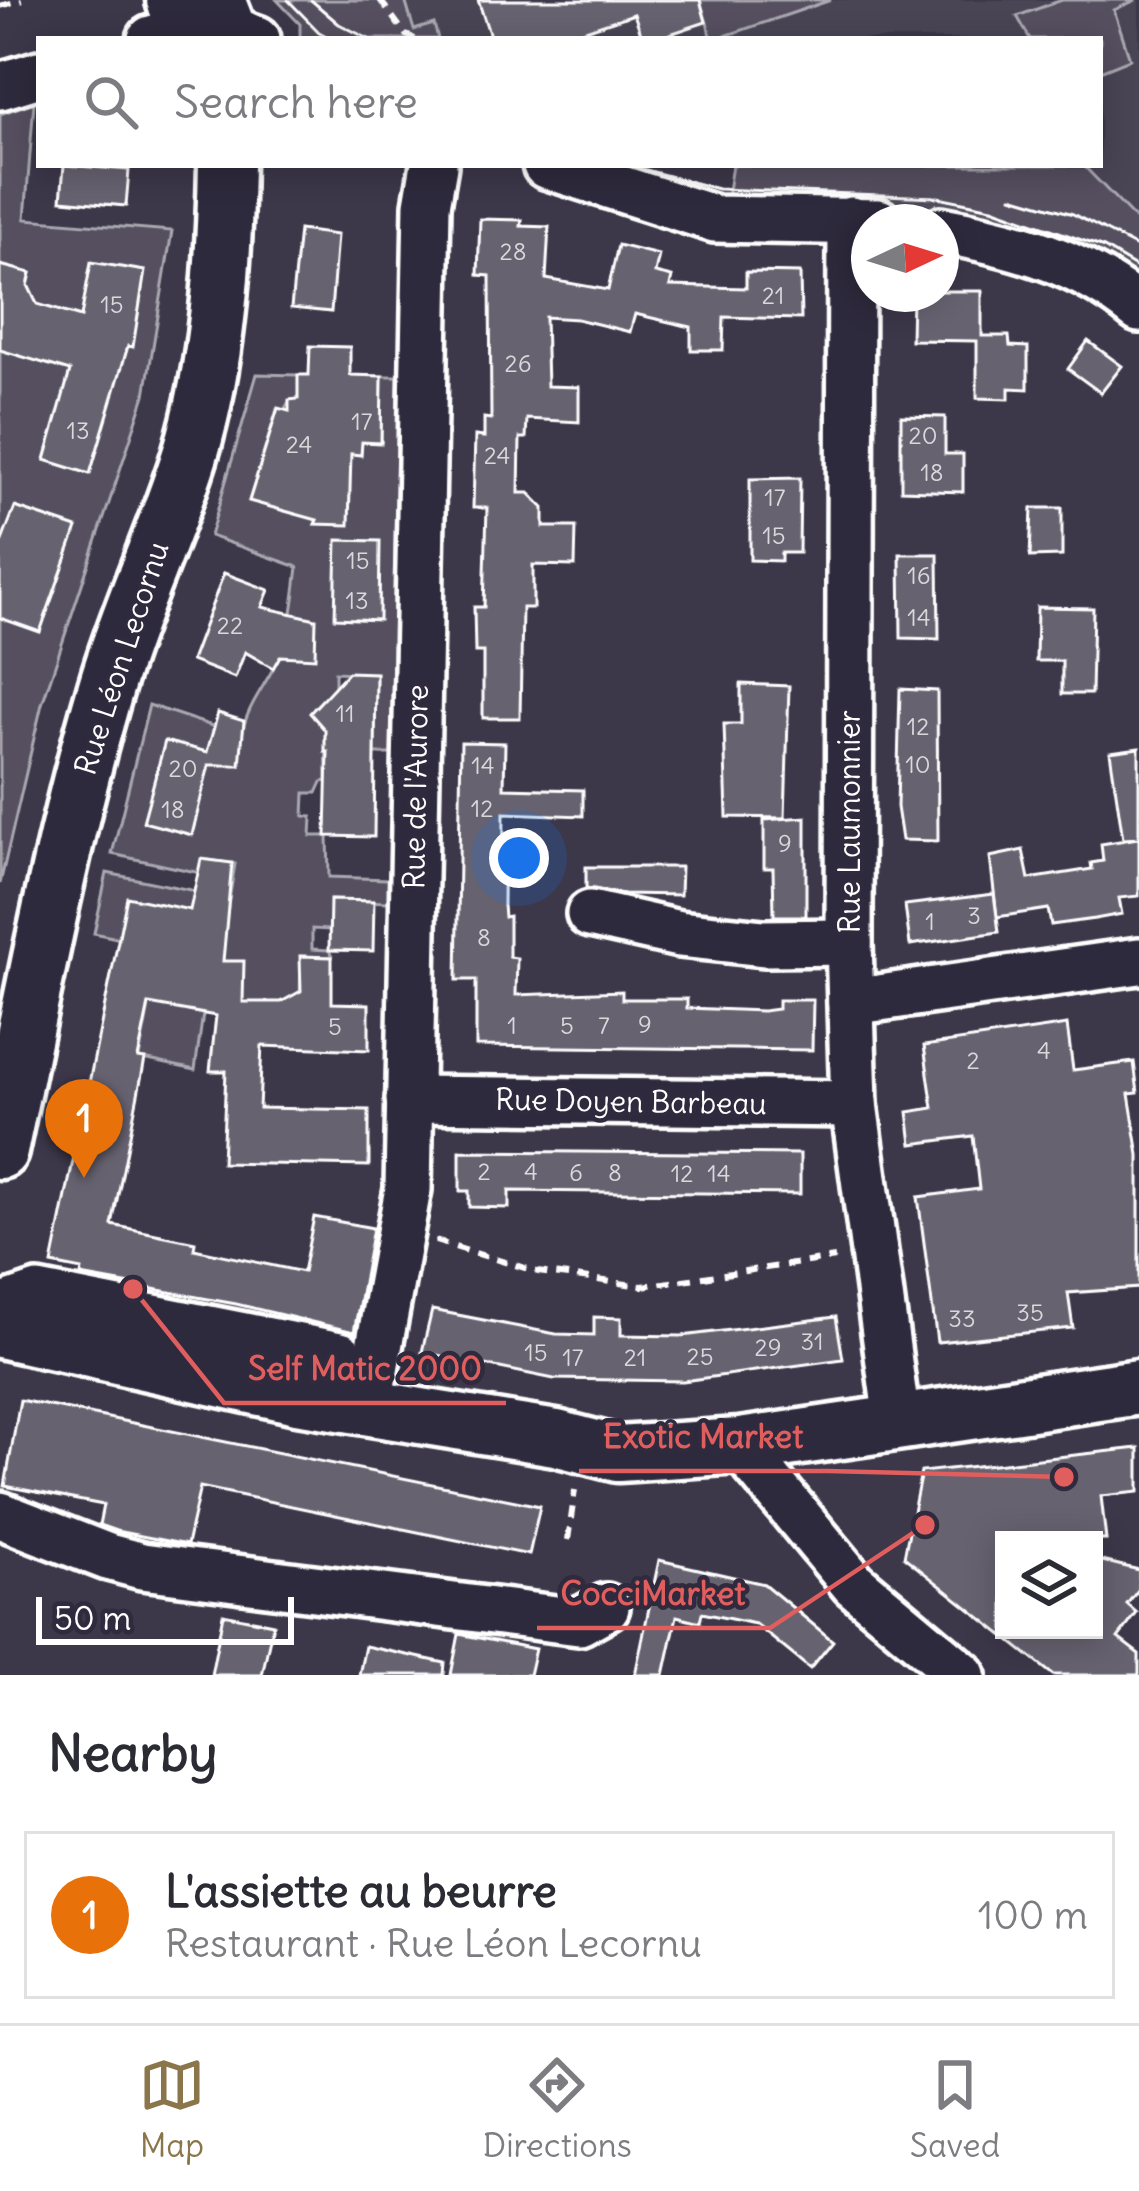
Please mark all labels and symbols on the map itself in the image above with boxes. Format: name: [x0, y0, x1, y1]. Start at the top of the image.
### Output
north arrow: [851, 204, 959, 312]
house number: 28: [500, 236, 526, 266]
house number: 21: [762, 280, 784, 310]
house number: 15: [100, 289, 124, 319]
house number: 26: [505, 348, 532, 378]
house number: 17: [351, 406, 373, 436]
house number: 13: [66, 415, 90, 445]
house number: 20: [909, 420, 937, 450]
house number: 24: [286, 429, 312, 459]
house number: 24: [484, 440, 510, 470]
house number: 18: [920, 457, 944, 487]
house number: 17: [764, 482, 786, 512]
house number: 15: [762, 520, 786, 550]
street label: Rue Léon Lecornu: [65, 537, 177, 779]
house number: 15: [346, 545, 370, 575]
house number: 16: [907, 560, 931, 590]
house number: 13: [345, 585, 369, 615]
house number: 14: [907, 602, 931, 632]
house number: 22: [217, 610, 243, 640]
street label: Rue de l'Aurore: [394, 684, 436, 890]
house number: 11: [335, 698, 355, 728]
street label: Rue Laumonnier: [830, 710, 868, 934]
house number: 12: [907, 711, 929, 741]
house number: 10: [905, 749, 931, 779]
house number: 14: [471, 750, 495, 780]
house number: 20: [169, 753, 197, 783]
house number: 12: [471, 793, 493, 823]
house number: 18: [161, 794, 185, 824]
your location: [489, 828, 549, 888]
house number: 9: [778, 828, 792, 858]
house number: 3: [967, 900, 981, 930]
house number: 1: [925, 906, 935, 936]
house number: 8: [477, 922, 491, 952]
house number: 9: [638, 1009, 652, 1039]
house number: 1: [507, 1010, 517, 1040]
house number: 5: [560, 1010, 574, 1040]
house number: 7: [598, 1010, 610, 1040]
house number: 5: [328, 1011, 342, 1041]
house number: 4: [1037, 1035, 1051, 1065]
house number: 2: [966, 1045, 980, 1075]
pin: 1: [45, 1079, 123, 1178]
street label: Rue Doyen Barbeau: [495, 1080, 767, 1122]
house number: 2: [477, 1156, 491, 1186]
house number: 4: [524, 1156, 538, 1186]
house number: 6: [569, 1157, 583, 1187]
house number: 8: [608, 1157, 622, 1187]
house number: 12: [671, 1158, 693, 1188]
house number: 14: [707, 1158, 731, 1188]
house number: 35: [1016, 1297, 1044, 1327]
house number: 33: [948, 1303, 976, 1333]
house number: 31: [801, 1326, 823, 1356]
house number: 29: [755, 1332, 781, 1362]
callout: Self Matic 2000: [224, 1334, 506, 1403]
house number: 15: [524, 1337, 548, 1367]
house number: 25: [687, 1341, 713, 1371]
house number: 17: [562, 1342, 584, 1372]
house number: 21: [624, 1342, 646, 1372]
text: Self Matic 2000: [248, 1347, 482, 1389]
callout: Exotic Market: [579, 1402, 828, 1471]
text: Exotic Market: [603, 1415, 803, 1457]
callout: CocciMarket: [537, 1559, 770, 1628]
text: CocciMarket: [561, 1572, 745, 1614]
scale bar: [36, 1591, 294, 1644]

